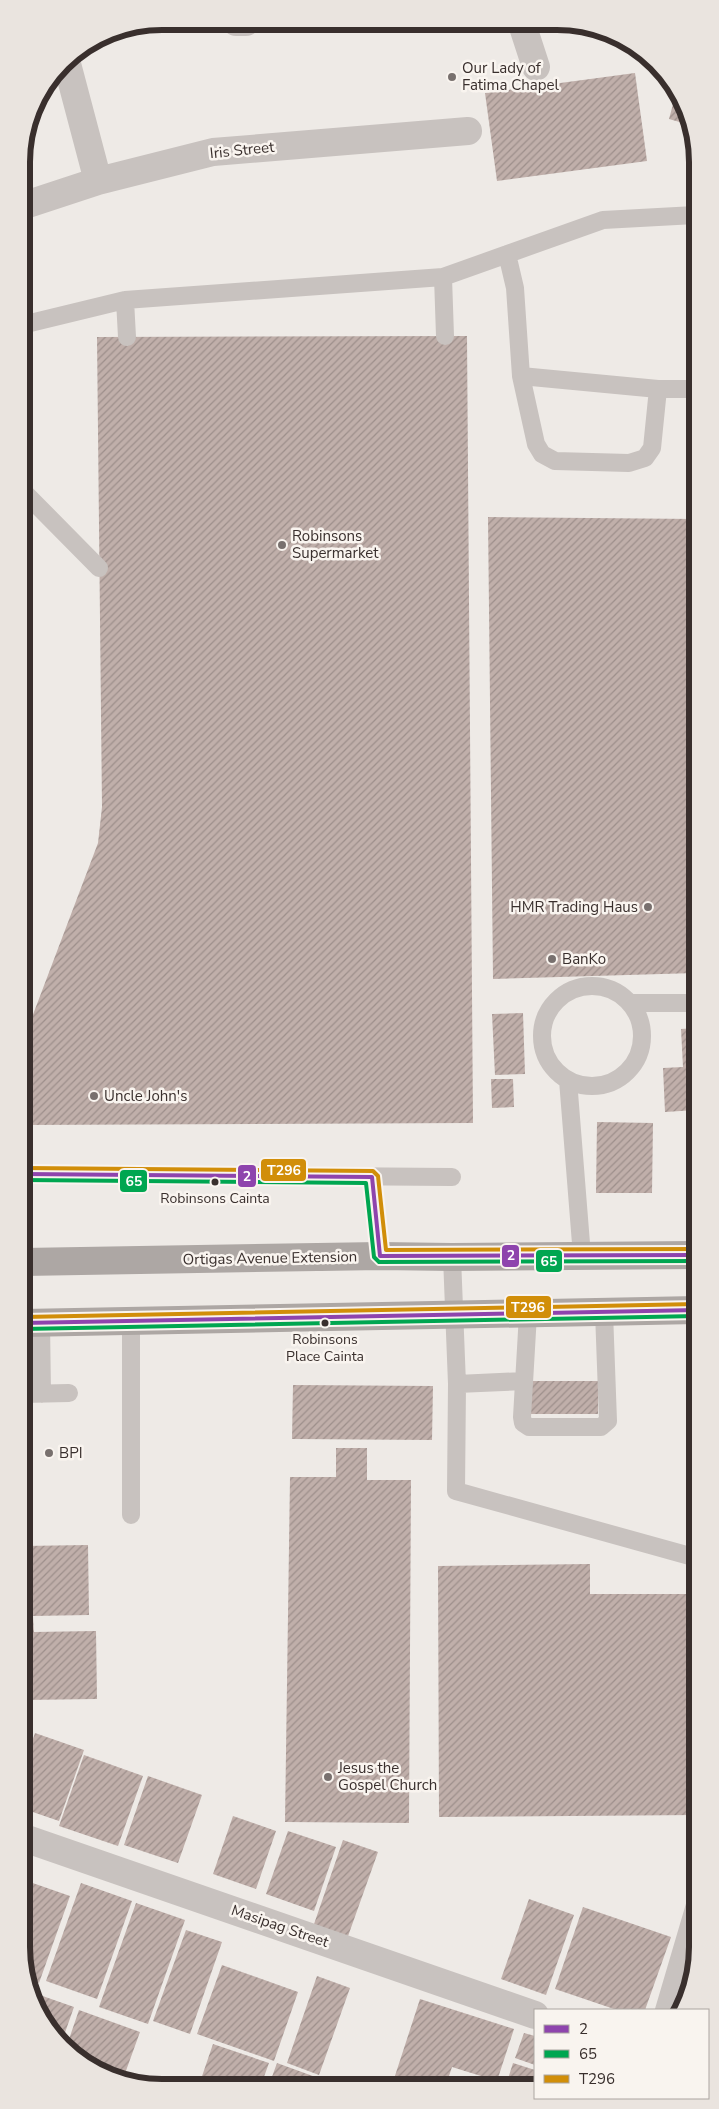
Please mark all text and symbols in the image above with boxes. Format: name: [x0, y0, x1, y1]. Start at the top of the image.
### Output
place label: Our Lady of Fatima Chapel: [462, 58, 560, 95]
marker: Our Lady of Fatima Chapel: [446, 71, 458, 83]
street label: Iris Street: [209, 137, 276, 163]
place label: Robinsons Supermarket: [292, 526, 379, 563]
marker: Robinsons Supermarket: [276, 539, 288, 551]
place label: HMR Trading Haus: [510, 897, 638, 917]
marker: HMR Trading Haus: [642, 901, 654, 913]
place label: BanKo: [562, 949, 606, 969]
marker: BanKo: [546, 953, 558, 965]
place label: Uncle John's: [104, 1086, 187, 1106]
marker: Uncle John's: [88, 1090, 100, 1102]
line badge: T296: [260, 1158, 307, 1182]
text: T296: [267, 1161, 301, 1180]
line badge: 2: [237, 1164, 257, 1188]
text: 2: [243, 1167, 251, 1186]
line badge: 65: [119, 1169, 148, 1193]
text: 65: [126, 1172, 142, 1191]
marker: Robinsons Cainta: [210, 1177, 220, 1187]
place label: Robinsons Cainta: [160, 1189, 270, 1208]
line badge: 2: [501, 1244, 520, 1268]
street label: Ortigas Avenue Extension: [183, 1246, 357, 1270]
text: 2: [507, 1246, 515, 1265]
line badge: 65: [535, 1249, 563, 1273]
text: 65: [541, 1252, 557, 1271]
line badge: T296: [505, 1295, 552, 1319]
text: T296: [511, 1298, 545, 1317]
marker: Robinsons Place Cainta: [320, 1318, 330, 1328]
place label: Robinsons Place Cainta: [286, 1330, 364, 1366]
place label: BPI: [59, 1443, 82, 1463]
marker: BPI: [43, 1447, 55, 1459]
place label: Jesus the Gospel Church: [337, 1758, 437, 1795]
marker: Jesus the Gospel Church: [322, 1771, 334, 1783]
street label: Masipag Street: [229, 1900, 332, 1952]
legend: [534, 2009, 709, 2099]
text: 2: [579, 2019, 588, 2039]
text: 65: [579, 2044, 597, 2064]
text: T296: [579, 2069, 615, 2089]

